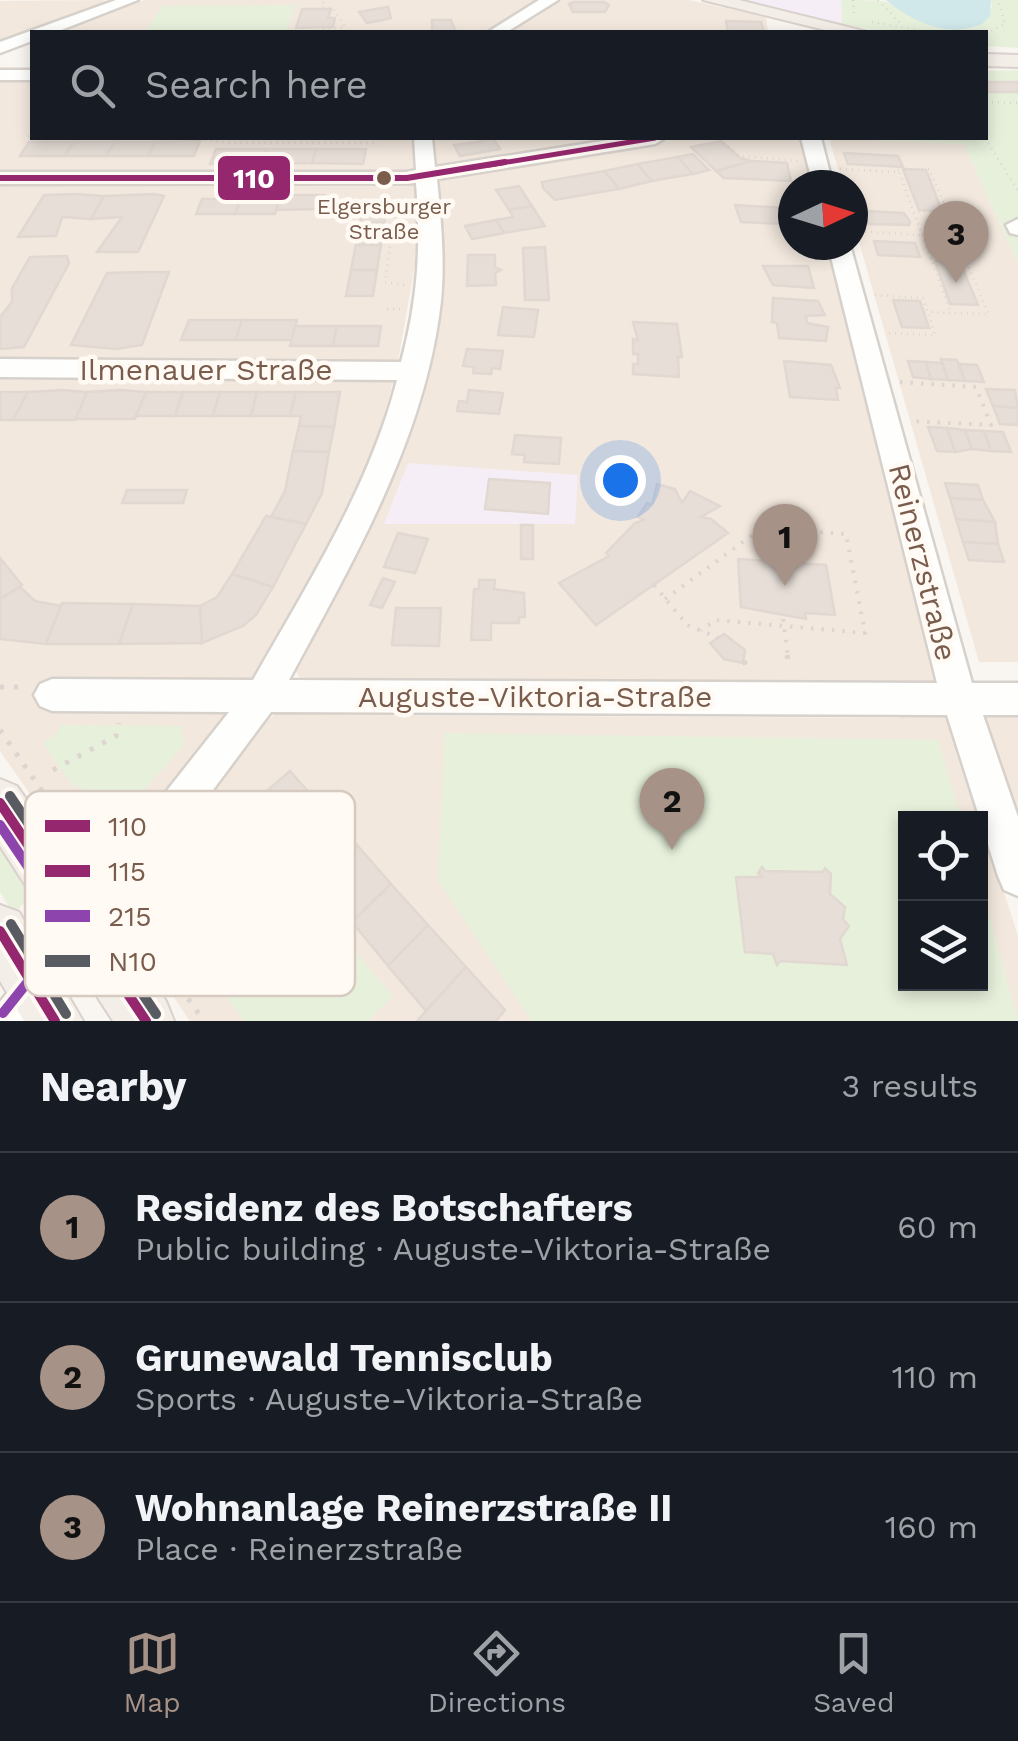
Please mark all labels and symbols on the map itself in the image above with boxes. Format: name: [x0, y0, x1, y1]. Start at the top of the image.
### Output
line badge: 110: [216, 154, 292, 202]
text: 110: [233, 162, 275, 195]
marker: Elgersburger Straße: [374, 168, 394, 188]
north arrow: [778, 170, 868, 260]
place label: Elgersburger Straße: [317, 194, 451, 244]
pin: 3: [924, 200, 988, 283]
street label: Ilmenauer Straße: [79, 352, 333, 387]
your location: [595, 455, 646, 506]
street label: Reinerzstraße: [882, 460, 964, 664]
pin: 1: [752, 504, 818, 586]
street label: Auguste-Viktoria-Straße: [358, 679, 712, 714]
pin: 2: [640, 768, 704, 850]
legend: [25, 791, 355, 996]
text: 110: [108, 810, 147, 843]
text: 115: [108, 855, 146, 888]
text: 215: [108, 900, 152, 933]
text: N10: [108, 945, 157, 978]

